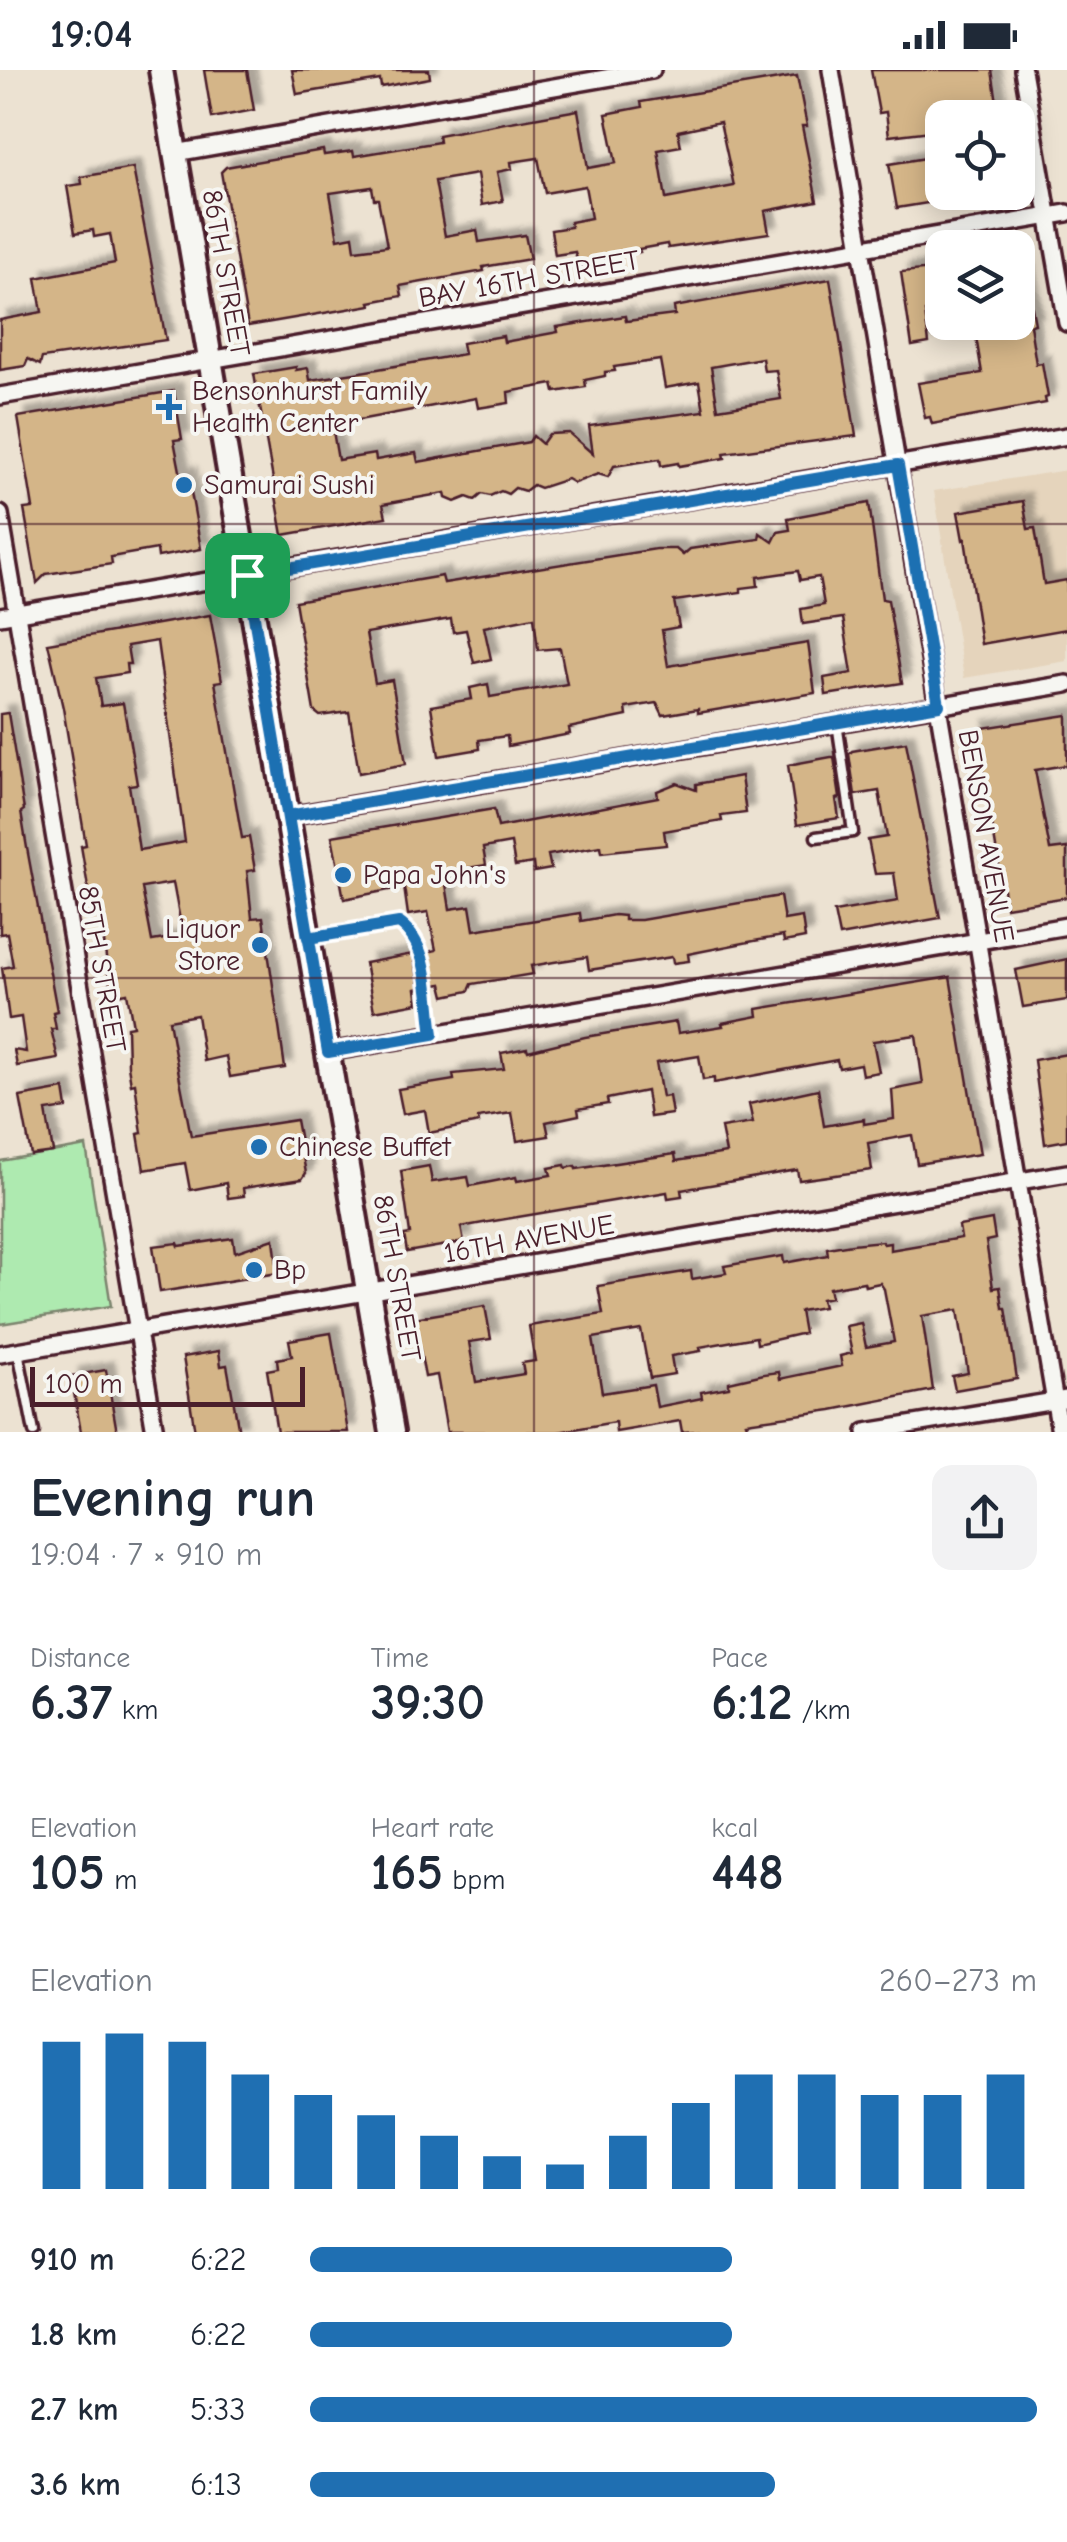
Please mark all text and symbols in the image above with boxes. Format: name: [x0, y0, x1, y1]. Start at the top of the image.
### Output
text: 19:04: [50, 13, 132, 57]
map controls: [925, 100, 1035, 340]
button: locate: [925, 100, 1035, 210]
street label: 86TH STREET: [196, 187, 256, 359]
button: layers: [925, 230, 1035, 340]
street label: BAY 16TH STREET: [416, 244, 642, 314]
place label: Bensonhurst Family Health Center: [192, 375, 428, 439]
marker: Bensonhurst Family Health Center: [156, 394, 182, 420]
place label: Samurai Sushi: [204, 469, 375, 501]
marker: Samurai Sushi: [173, 474, 195, 496]
pin: [205, 533, 290, 618]
icon: arrive: [220, 548, 275, 603]
street label: BENSON AVENUE: [952, 727, 1020, 945]
place label: Papa John's: [363, 859, 506, 891]
marker: Papa John's: [332, 864, 354, 886]
street label: 85TH STREET: [72, 883, 132, 1055]
place label: Liquor Store: [165, 913, 240, 977]
marker: Liquor Store: [249, 934, 271, 956]
place label: Chinese Buffet: [279, 1131, 452, 1163]
marker: Chinese Buffet: [248, 1136, 270, 1158]
street label: 86TH STREET: [367, 1192, 427, 1364]
street label: 16TH AVENUE: [441, 1208, 617, 1270]
place label: Bp: [274, 1254, 306, 1286]
marker: Bp: [243, 1259, 265, 1281]
scale bar: [30, 1362, 305, 1406]
text: 100 m: [45, 1368, 123, 1400]
button: share: [932, 1465, 1037, 1570]
text: Evening run: [30, 1466, 315, 1530]
text: 19:04 · 7 × 910 m: [30, 1536, 262, 1573]
text: Distance: [30, 1642, 130, 1674]
text: Time: [371, 1642, 429, 1674]
text: Pace: [711, 1642, 768, 1674]
text: 6.37: [30, 1674, 112, 1732]
text: 39:30: [371, 1674, 485, 1732]
text: 6:12: [711, 1674, 792, 1732]
text: km: [112, 1694, 158, 1726]
text: /km: [792, 1694, 851, 1726]
text: Elevation: [30, 1812, 137, 1844]
text: Heart rate: [371, 1812, 494, 1844]
text: kcal: [711, 1812, 758, 1844]
text: 105: [30, 1844, 105, 1902]
text: 165: [371, 1844, 443, 1902]
text: 448: [711, 1844, 784, 1902]
text: m: [105, 1864, 137, 1896]
text: bpm: [443, 1864, 505, 1896]
text: Elevation: [30, 1962, 153, 1999]
text: 260–273 m: [879, 1962, 1037, 1999]
text: 910 m: [30, 2241, 114, 2278]
text: 6:22: [190, 2241, 247, 2278]
text: 1.8 km: [30, 2316, 117, 2353]
text: 6:22: [190, 2316, 247, 2353]
text: 2.7 km: [30, 2391, 119, 2428]
text: 5:33: [190, 2391, 246, 2428]
text: 3.6 km: [30, 2466, 121, 2503]
text: 6:13: [190, 2466, 242, 2503]

